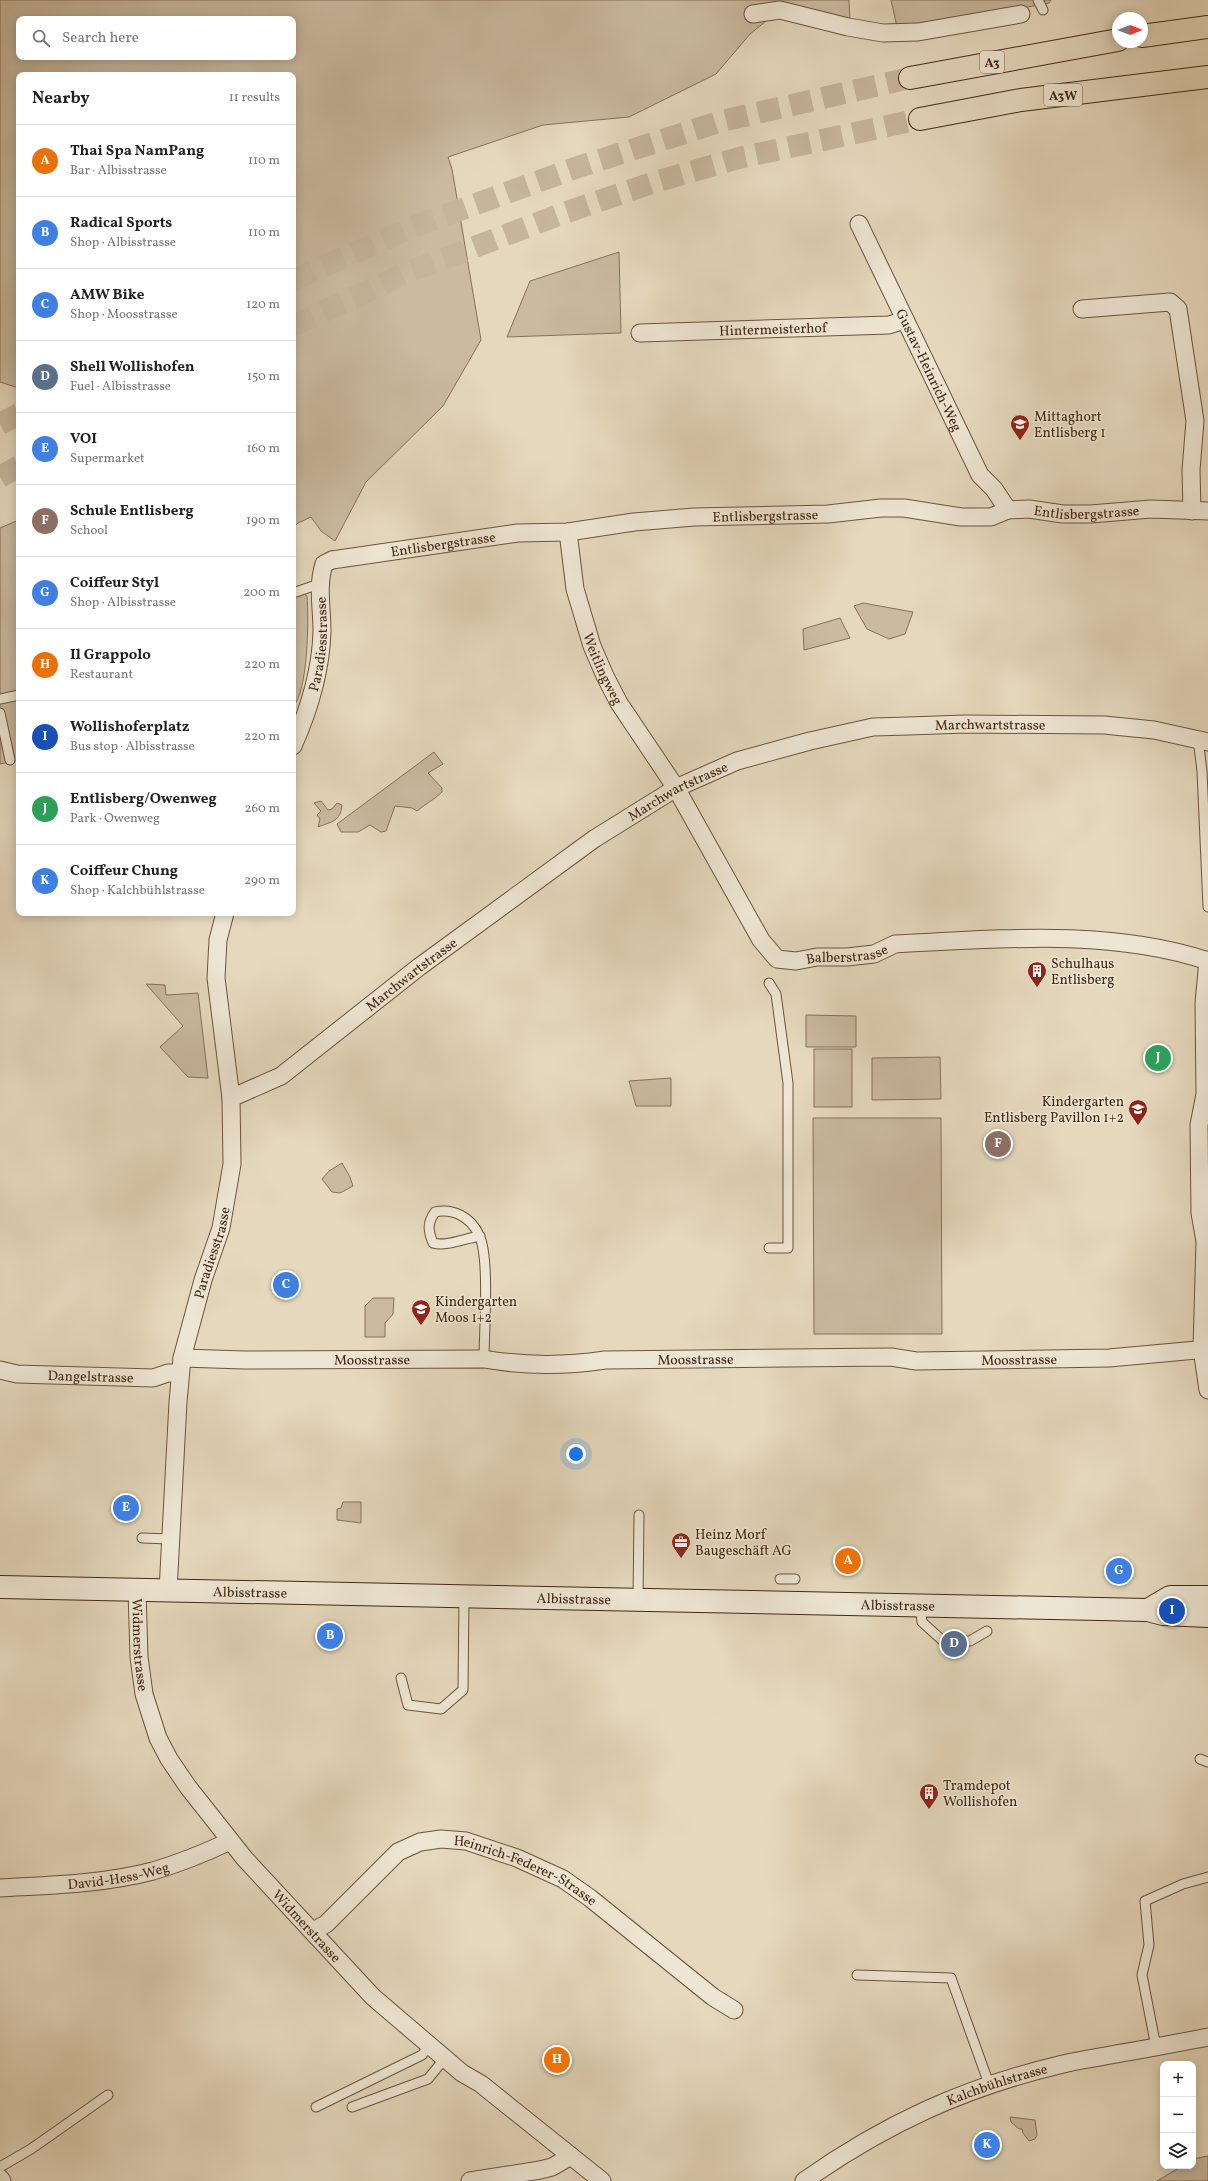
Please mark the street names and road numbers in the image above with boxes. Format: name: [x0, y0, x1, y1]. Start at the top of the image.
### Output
road number: A3: [980, 51, 1004, 73]
road number: A3W: [1044, 84, 1082, 106]
street label: Gustav-Heinrich-Weg: [890, 306, 966, 435]
street label: Hintermeisterhof: [719, 319, 828, 341]
street label: Entlisbergstrasse: [1032, 502, 1141, 525]
street label: Entlisbergstrasse: [712, 506, 819, 528]
street label: Entlisbergstrasse: [390, 528, 498, 562]
street label: Paradiesstrasse: [305, 596, 333, 694]
street label: Weitlingweg: [578, 631, 626, 709]
street label: Marchwartstrasse: [935, 716, 1046, 736]
street label: Marchwartstrasse: [625, 758, 732, 826]
street label: Marchwartstrasse: [362, 934, 462, 1016]
street label: Balberstrasse: [805, 940, 892, 970]
street label: Paradiesstrasse: [190, 1205, 236, 1301]
street label: Moosstrasse: [334, 1351, 410, 1371]
street label: Moosstrasse: [657, 1351, 734, 1370]
street label: Moosstrasse: [981, 1351, 1058, 1371]
street label: Dangelstrasse: [47, 1367, 134, 1388]
street label: Albisstrasse: [213, 1583, 288, 1604]
street label: Albisstrasse: [536, 1590, 612, 1610]
street label: Albisstrasse: [860, 1596, 936, 1617]
street label: Widmerstrasse: [126, 1598, 152, 1693]
street label: Heinrich-Federer-Strasse: [453, 1832, 601, 1911]
street label: David-Hess-Weg: [67, 1859, 172, 1895]
street label: Widmerstrasse: [267, 1886, 345, 1968]
street label: Kalchbühlstrasse: [944, 2060, 1050, 2111]

